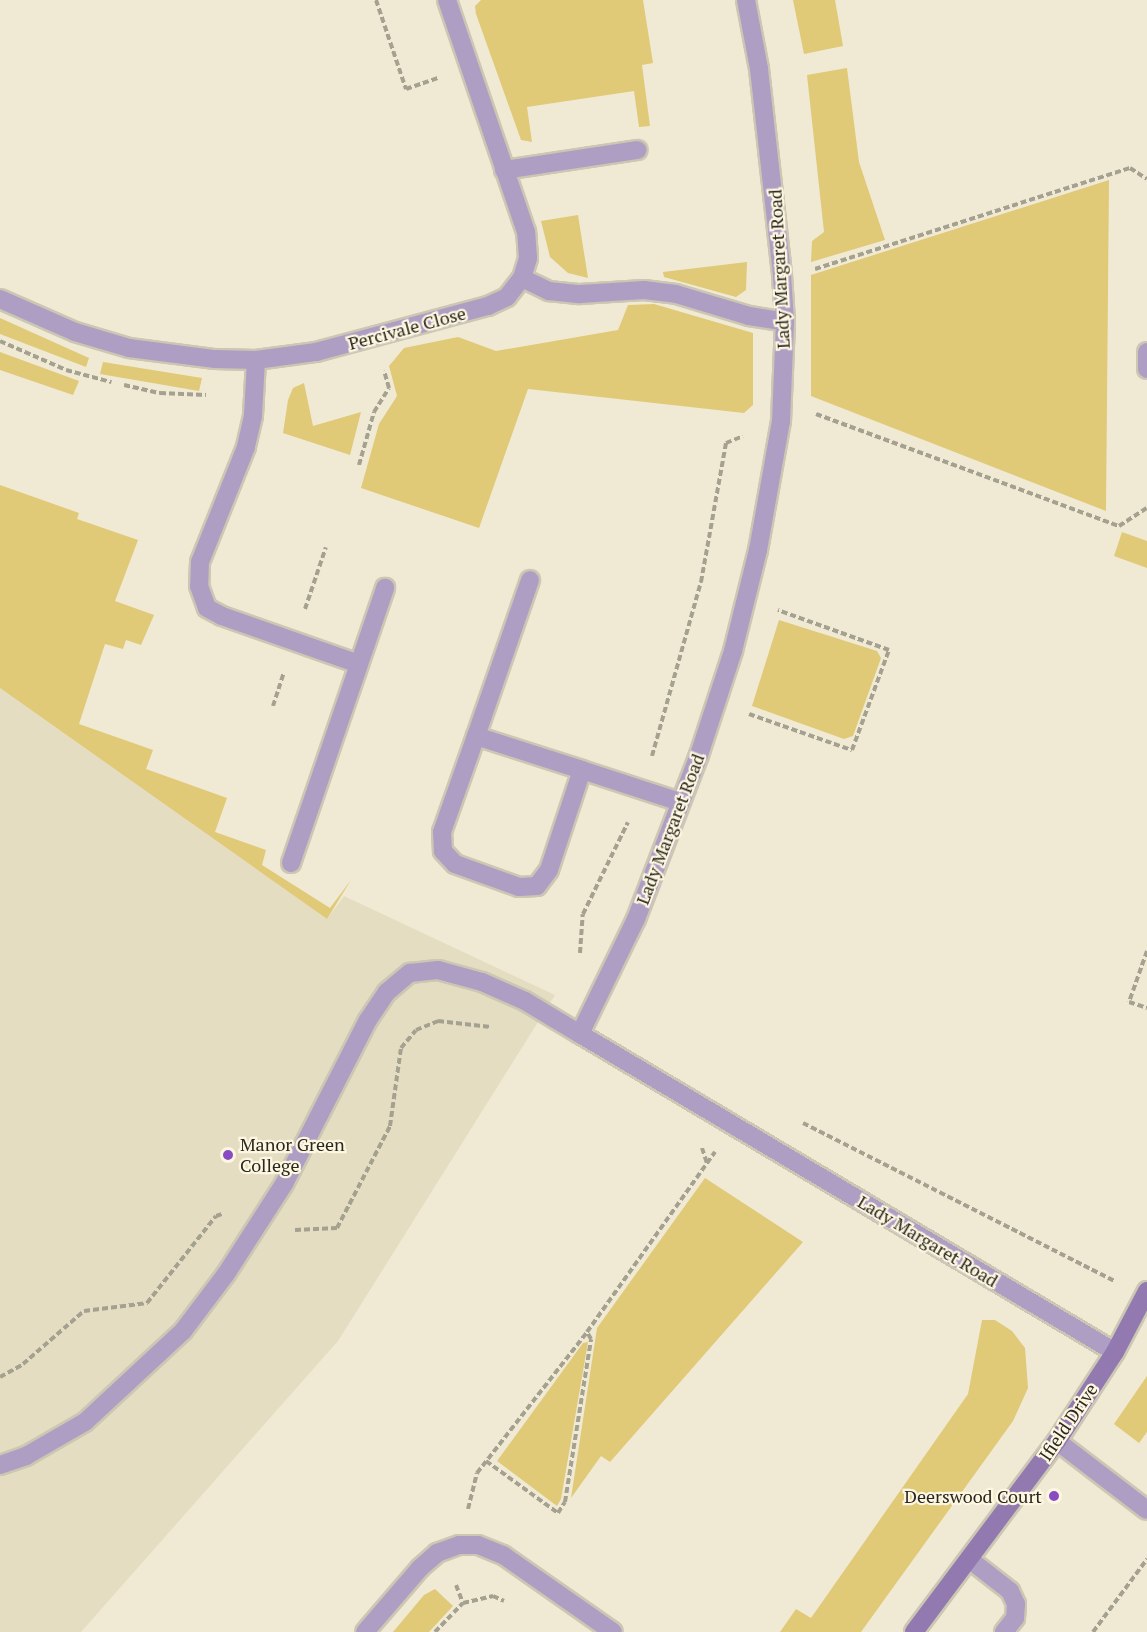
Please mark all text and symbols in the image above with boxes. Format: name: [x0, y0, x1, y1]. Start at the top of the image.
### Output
street label: Lady Margaret Road: [764, 189, 794, 349]
street label: Percivale Close: [346, 302, 468, 354]
street label: Lady Margaret Road: [631, 751, 709, 907]
place label: Manor Green College: [240, 1134, 345, 1176]
marker: Manor Green College: [221, 1148, 235, 1162]
street label: Lady Margaret Road: [854, 1191, 1002, 1291]
street label: Ifield Drive: [1034, 1379, 1102, 1465]
place label: Deerswood Court: [904, 1485, 1042, 1507]
marker: Deerswood Court: [1047, 1489, 1061, 1503]

